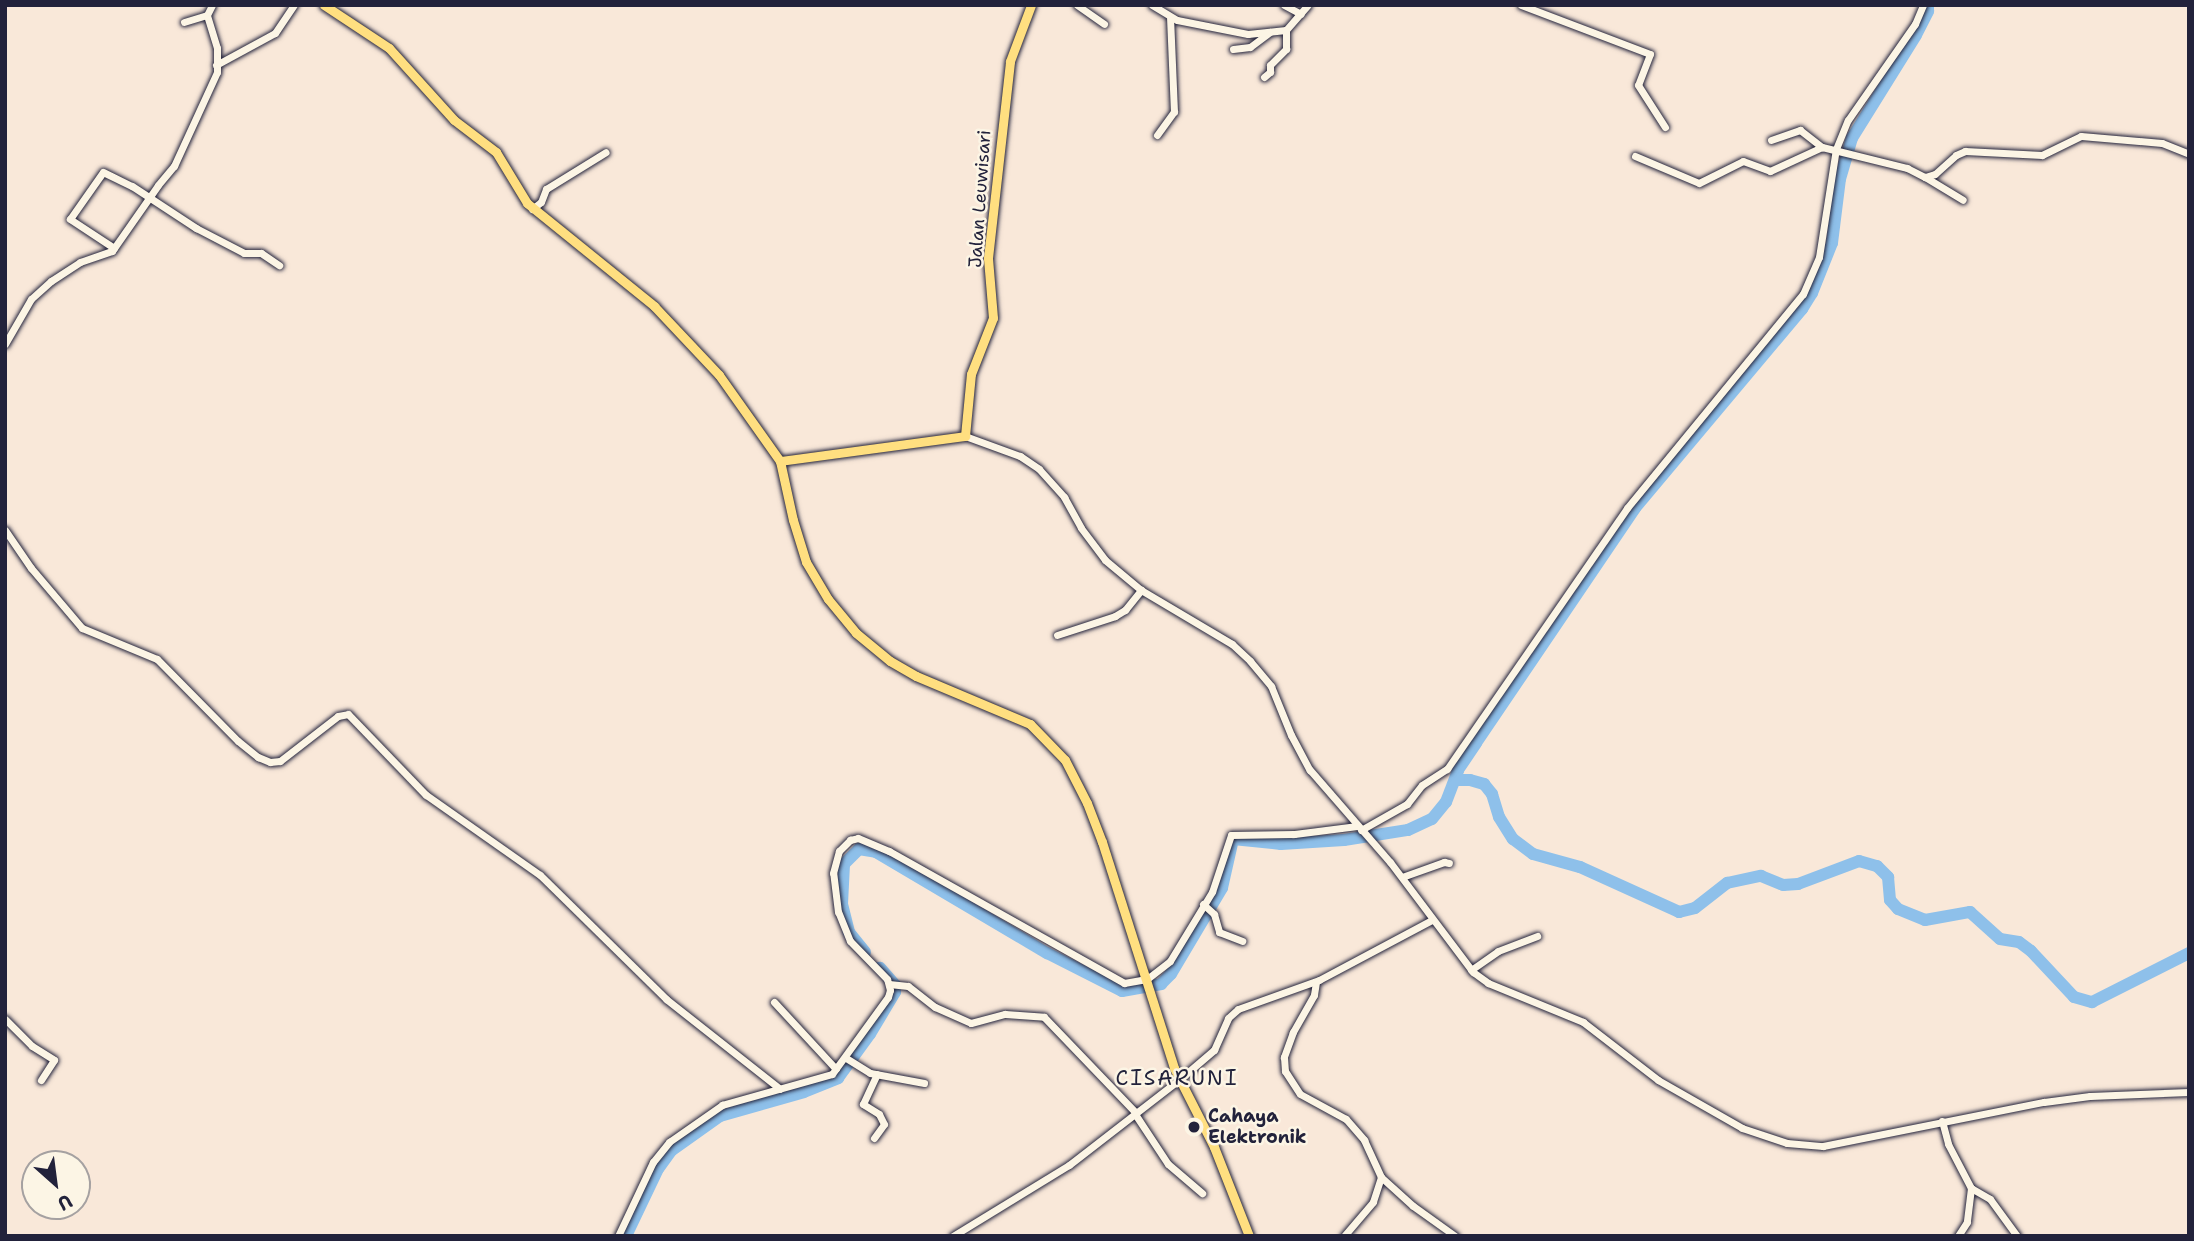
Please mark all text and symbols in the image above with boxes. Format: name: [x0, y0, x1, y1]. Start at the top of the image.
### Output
street label: Jalan Leuwisari: [964, 129, 996, 269]
district label: CISARUNI: [1117, 1065, 1237, 1091]
place label: Cahaya Elektronik: [1208, 1106, 1307, 1148]
marker: Cahaya Elektronik: [1186, 1119, 1202, 1135]
north arrow: [21, 1150, 91, 1220]
text: U: [54, 1188, 77, 1216]

